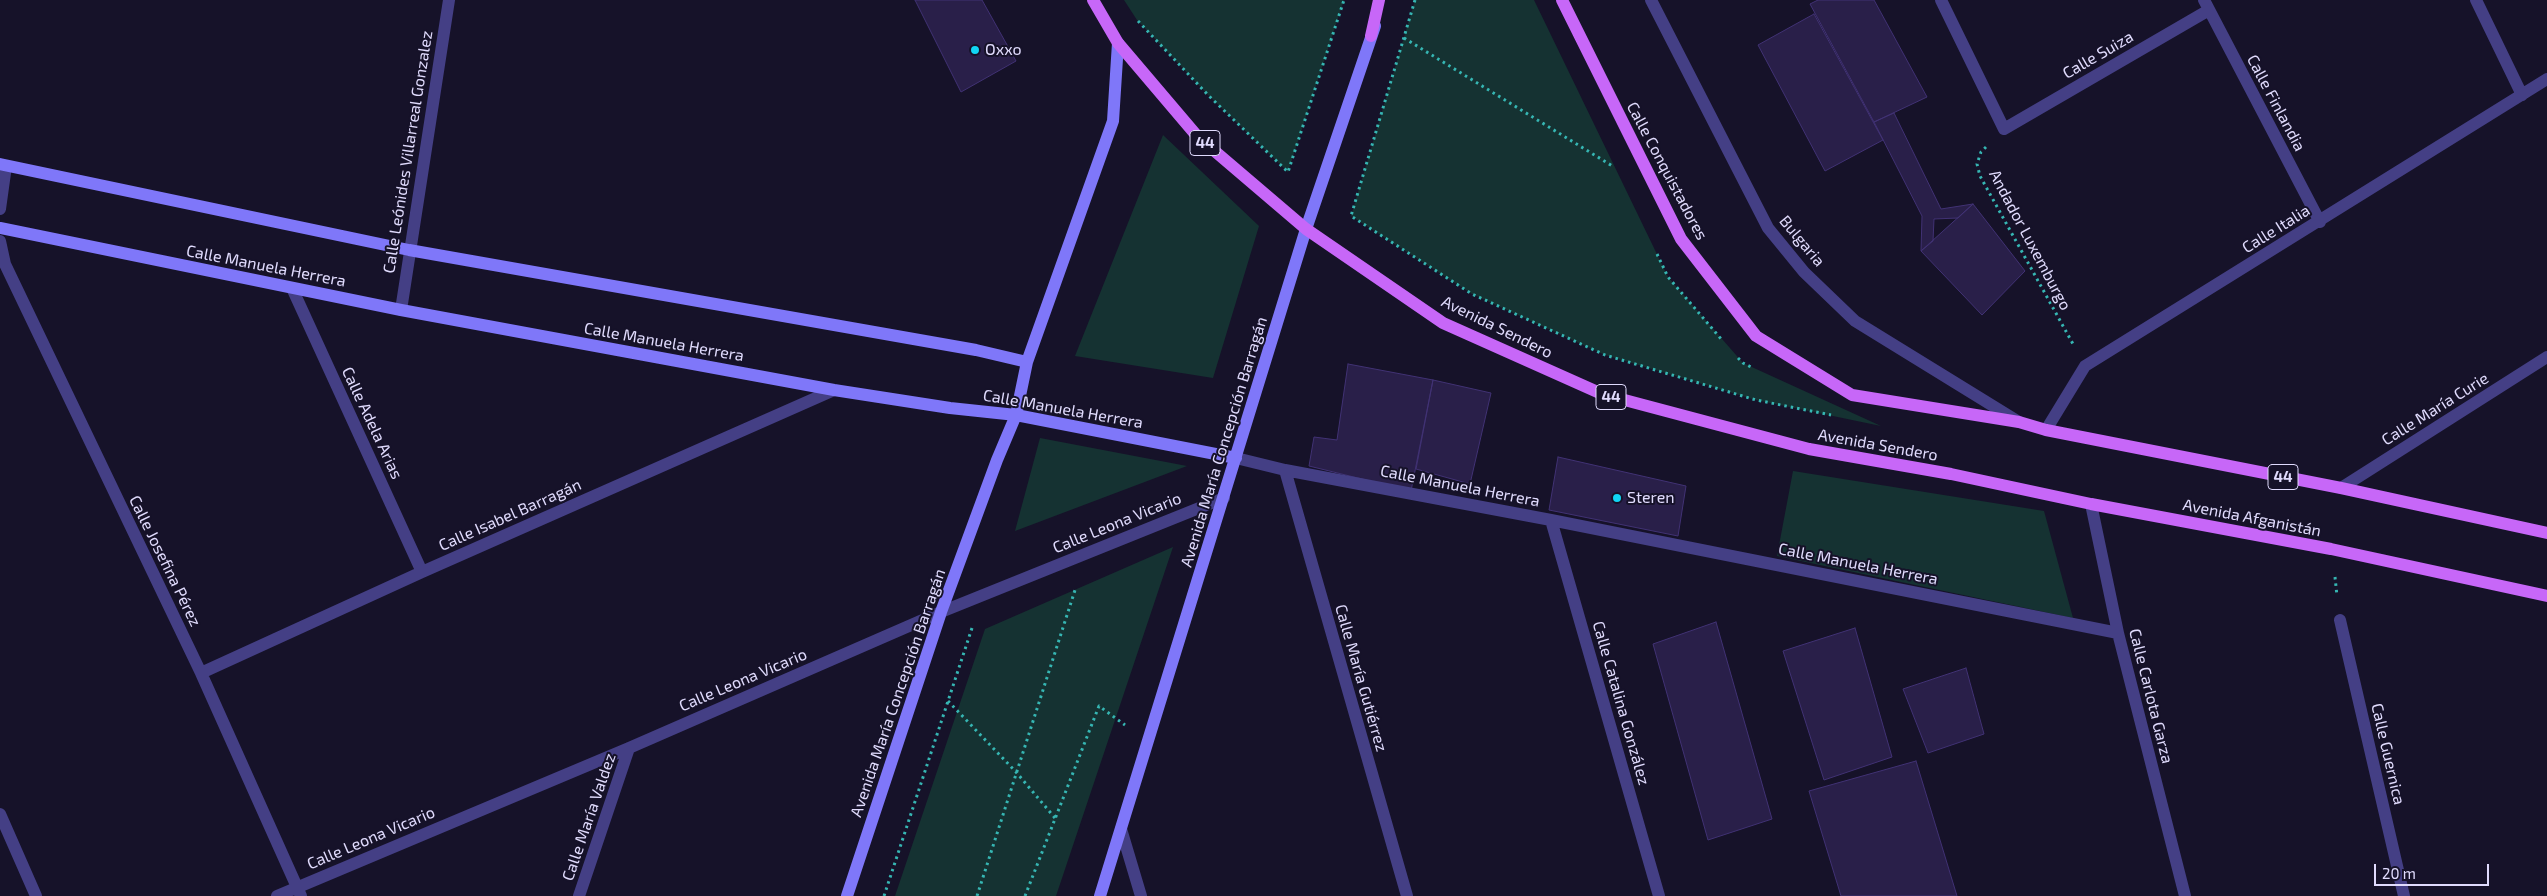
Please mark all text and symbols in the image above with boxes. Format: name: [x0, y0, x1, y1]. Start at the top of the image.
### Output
street label: Calle Suiza: [2059, 27, 2137, 83]
street label: Calle Leónides Villarreal Gonzalez: [379, 29, 437, 275]
place label: Oxxo: [985, 40, 1021, 60]
marker: Oxxo: [969, 44, 981, 56]
street label: Calle Finlandia: [2243, 52, 2309, 154]
street label: Calle Conquistadores: [1622, 99, 1712, 243]
road number: 44: [1190, 130, 1220, 156]
street label: Andador Luxemburgo: [1985, 167, 2075, 313]
street label: Calle Italia: [2239, 201, 2313, 257]
street label: Bulgaria: [1775, 212, 1829, 270]
street label: Calle Manuela Herrera: [185, 241, 347, 291]
street label: Avenida Sendero: [1438, 292, 1556, 362]
street label: Avenida María Concepción Barragán: [1177, 314, 1271, 570]
street label: Calle Manuela Herrera: [582, 318, 746, 366]
street label: Calle Adela Arias: [338, 364, 406, 482]
street label: Calle María Curie: [2378, 368, 2492, 450]
road number: 44: [1596, 384, 1626, 410]
street label: Calle Manuela Herrera: [981, 385, 1145, 433]
street label: Avenida Sendero: [1817, 425, 1939, 465]
street label: Calle Manuela Herrera: [1379, 461, 1541, 511]
road number: 44: [2268, 464, 2298, 490]
street label: Calle Isabel Barragán: [436, 475, 584, 555]
street label: Calle Leona Vicario: [1050, 488, 1184, 558]
place label: Steren: [1627, 488, 1675, 508]
marker: Steren: [1611, 492, 1623, 504]
street label: Calle Josefina Pérez: [125, 493, 205, 629]
street label: Avenida Afganistán: [2181, 495, 2323, 541]
street label: Calle Manuela Herrera: [1777, 539, 1939, 589]
street label: Avenida María Concepción Barragán: [846, 566, 950, 820]
street label: Calle María Gutiérrez: [1331, 602, 1391, 754]
street label: Calle Catalina González: [1588, 619, 1654, 787]
street label: Calle Carlota Garza: [2125, 627, 2177, 765]
street label: Calle Leona Vicario: [676, 644, 810, 716]
street label: Calle Guernica: [2367, 701, 2409, 807]
street label: Calle María Valdez: [558, 751, 620, 883]
street label: Calle Leona Vicario: [304, 802, 438, 874]
scale bar: [2377, 854, 2492, 886]
text: 20 m: [2382, 864, 2416, 882]

